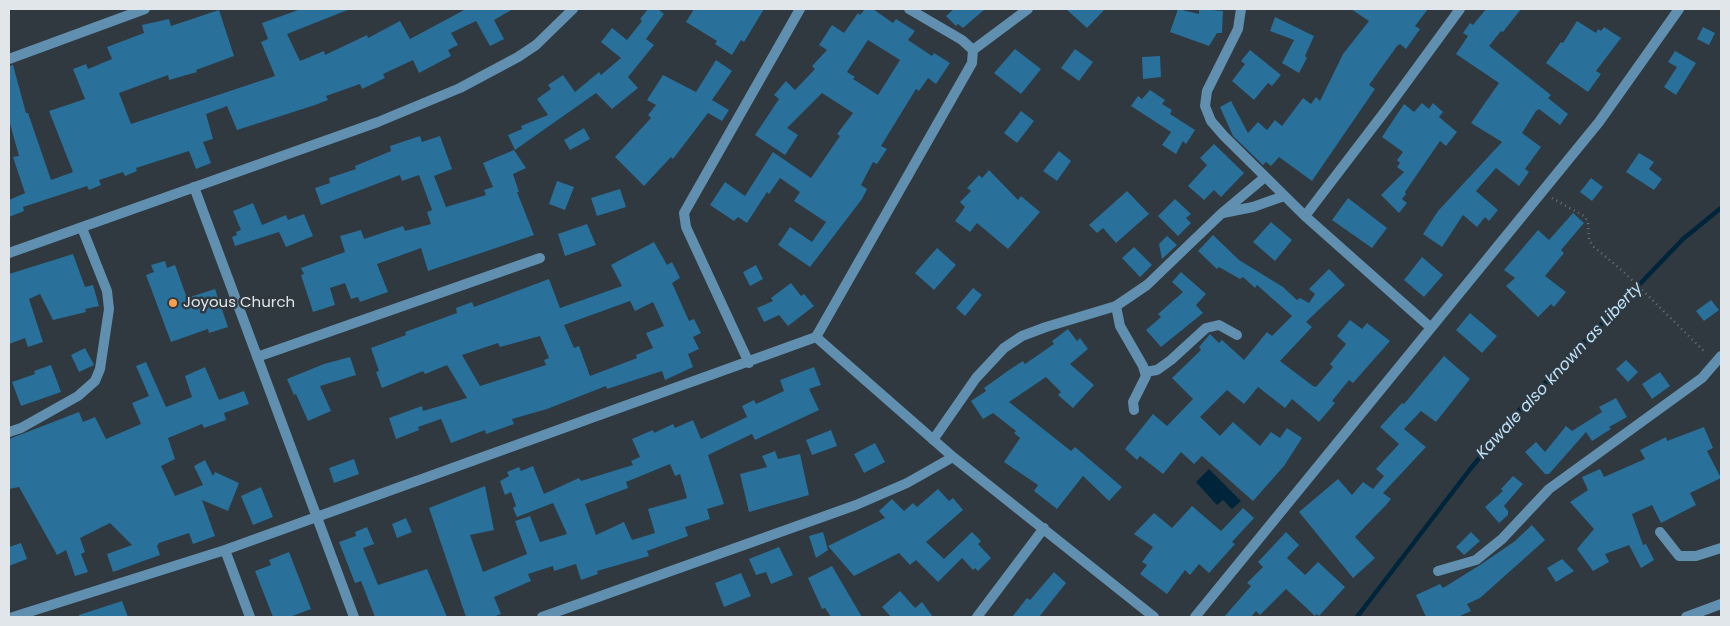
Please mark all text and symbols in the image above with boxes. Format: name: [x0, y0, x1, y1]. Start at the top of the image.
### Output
water label: Kawale also known as Liberty: [1473, 279, 1647, 463]
place label: Joyous Church: [183, 294, 295, 312]
marker: Joyous Church: [167, 297, 179, 309]

